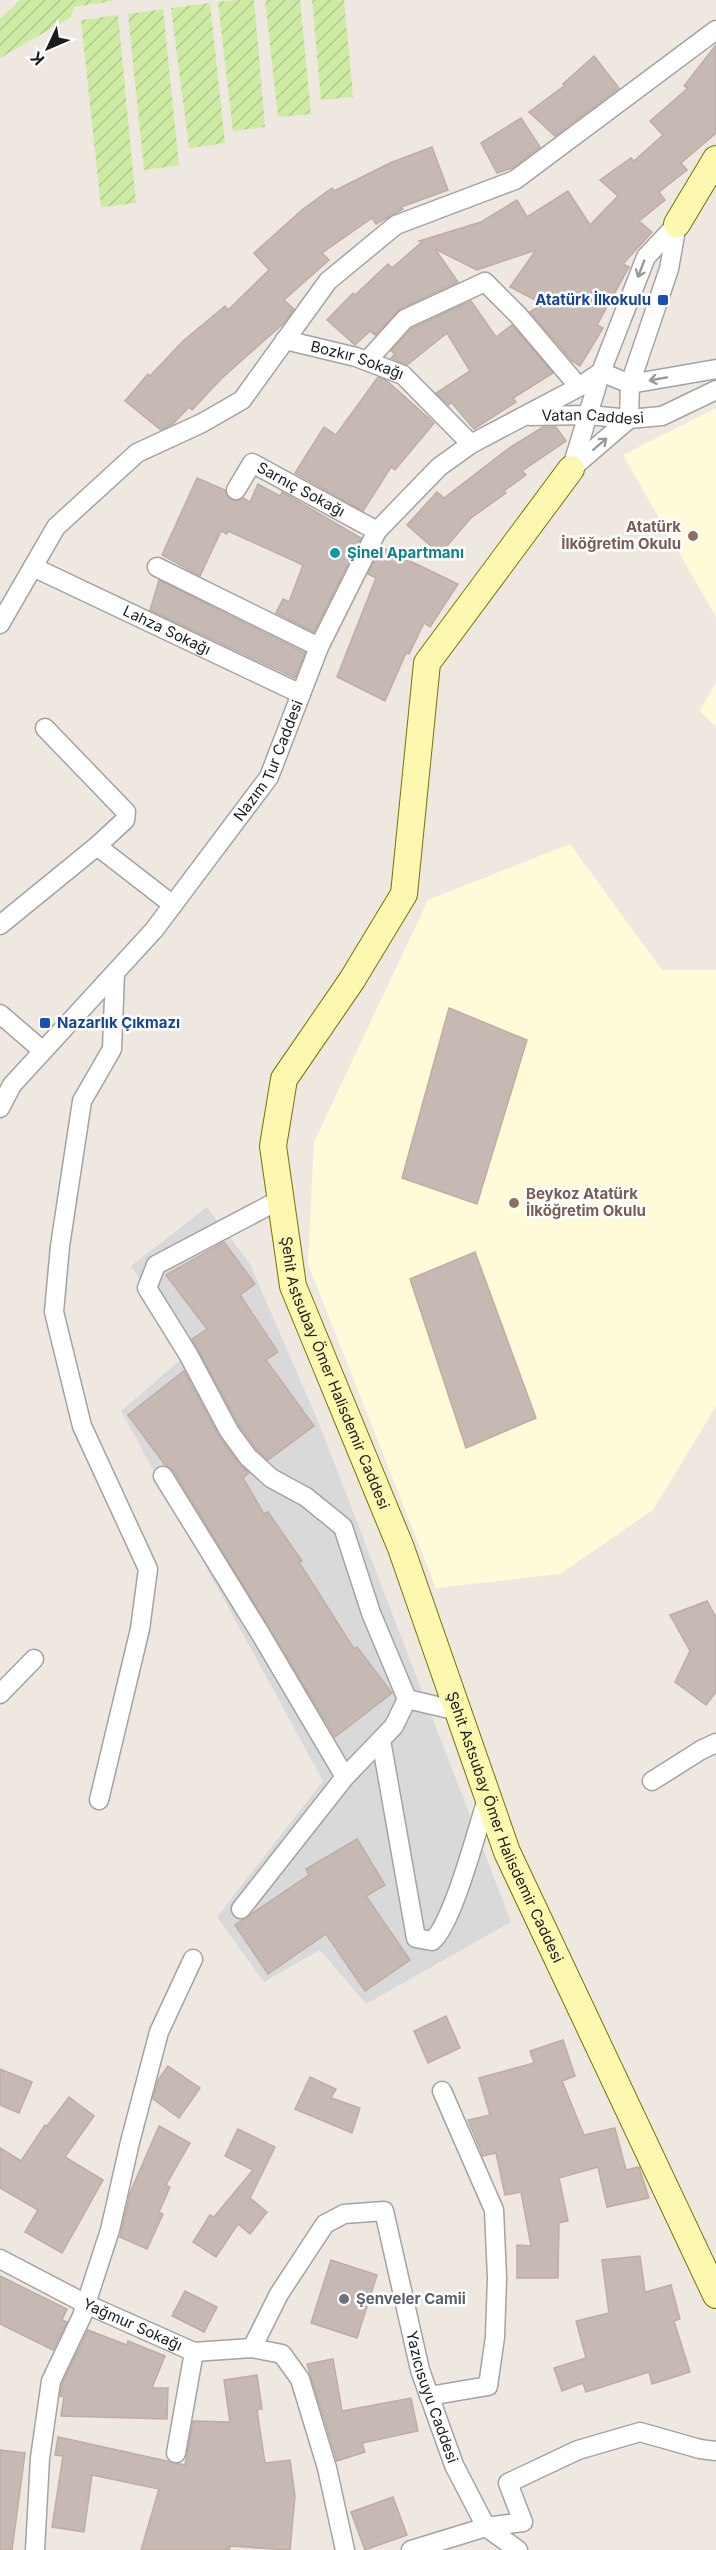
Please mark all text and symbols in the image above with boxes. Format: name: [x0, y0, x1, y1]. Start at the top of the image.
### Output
north arrow: [18, 18, 78, 78]
text: K: [26, 47, 48, 70]
one-way arrow: [635, 259, 646, 278]
place label: Atatürk İlkokulu: [535, 290, 651, 309]
marker: Atatürk İlkokulu: [656, 293, 670, 307]
street label: Bozkır Sokağı: [309, 336, 407, 383]
one-way arrow: [649, 374, 669, 385]
street label: Vatan Caddesi: [542, 405, 645, 428]
one-way arrow: [592, 437, 607, 451]
street label: Sarnıç Sokağı: [254, 458, 348, 521]
place label: Atatürk İlköğretim Okulu: [561, 517, 681, 553]
marker: Atatürk İlköğretim Okulu: [686, 529, 700, 543]
place label: Şinel Apartmanı: [347, 543, 464, 562]
marker: Şinel Apartmanı: [328, 546, 342, 560]
street label: Lahza Sokağı: [120, 601, 214, 659]
street label: Nazım Tur Caddesi: [229, 697, 307, 825]
place label: Nazarlık Çıkmazı: [57, 1013, 180, 1032]
marker: Nazarlık Çıkmazı: [38, 1016, 52, 1030]
place label: Beykoz Atatürk İlköğretim Okulu: [526, 1184, 646, 1220]
marker: Beykoz Atatürk İlköğretim Okulu: [507, 1196, 521, 1210]
street label: Şehit Astsubay Ömer Halisdemir Caddesi: [277, 1235, 394, 1512]
street label: Şehit Astsubay Ömer Halisdemir Caddesi: [443, 1689, 568, 1966]
place label: Şenveler Camii: [356, 2289, 466, 2308]
marker: Şenveler Camii: [337, 2292, 351, 2306]
street label: Yağmur Sokağı: [80, 2294, 185, 2355]
street label: Yazıcısuyu Caddesi: [402, 2329, 463, 2466]

